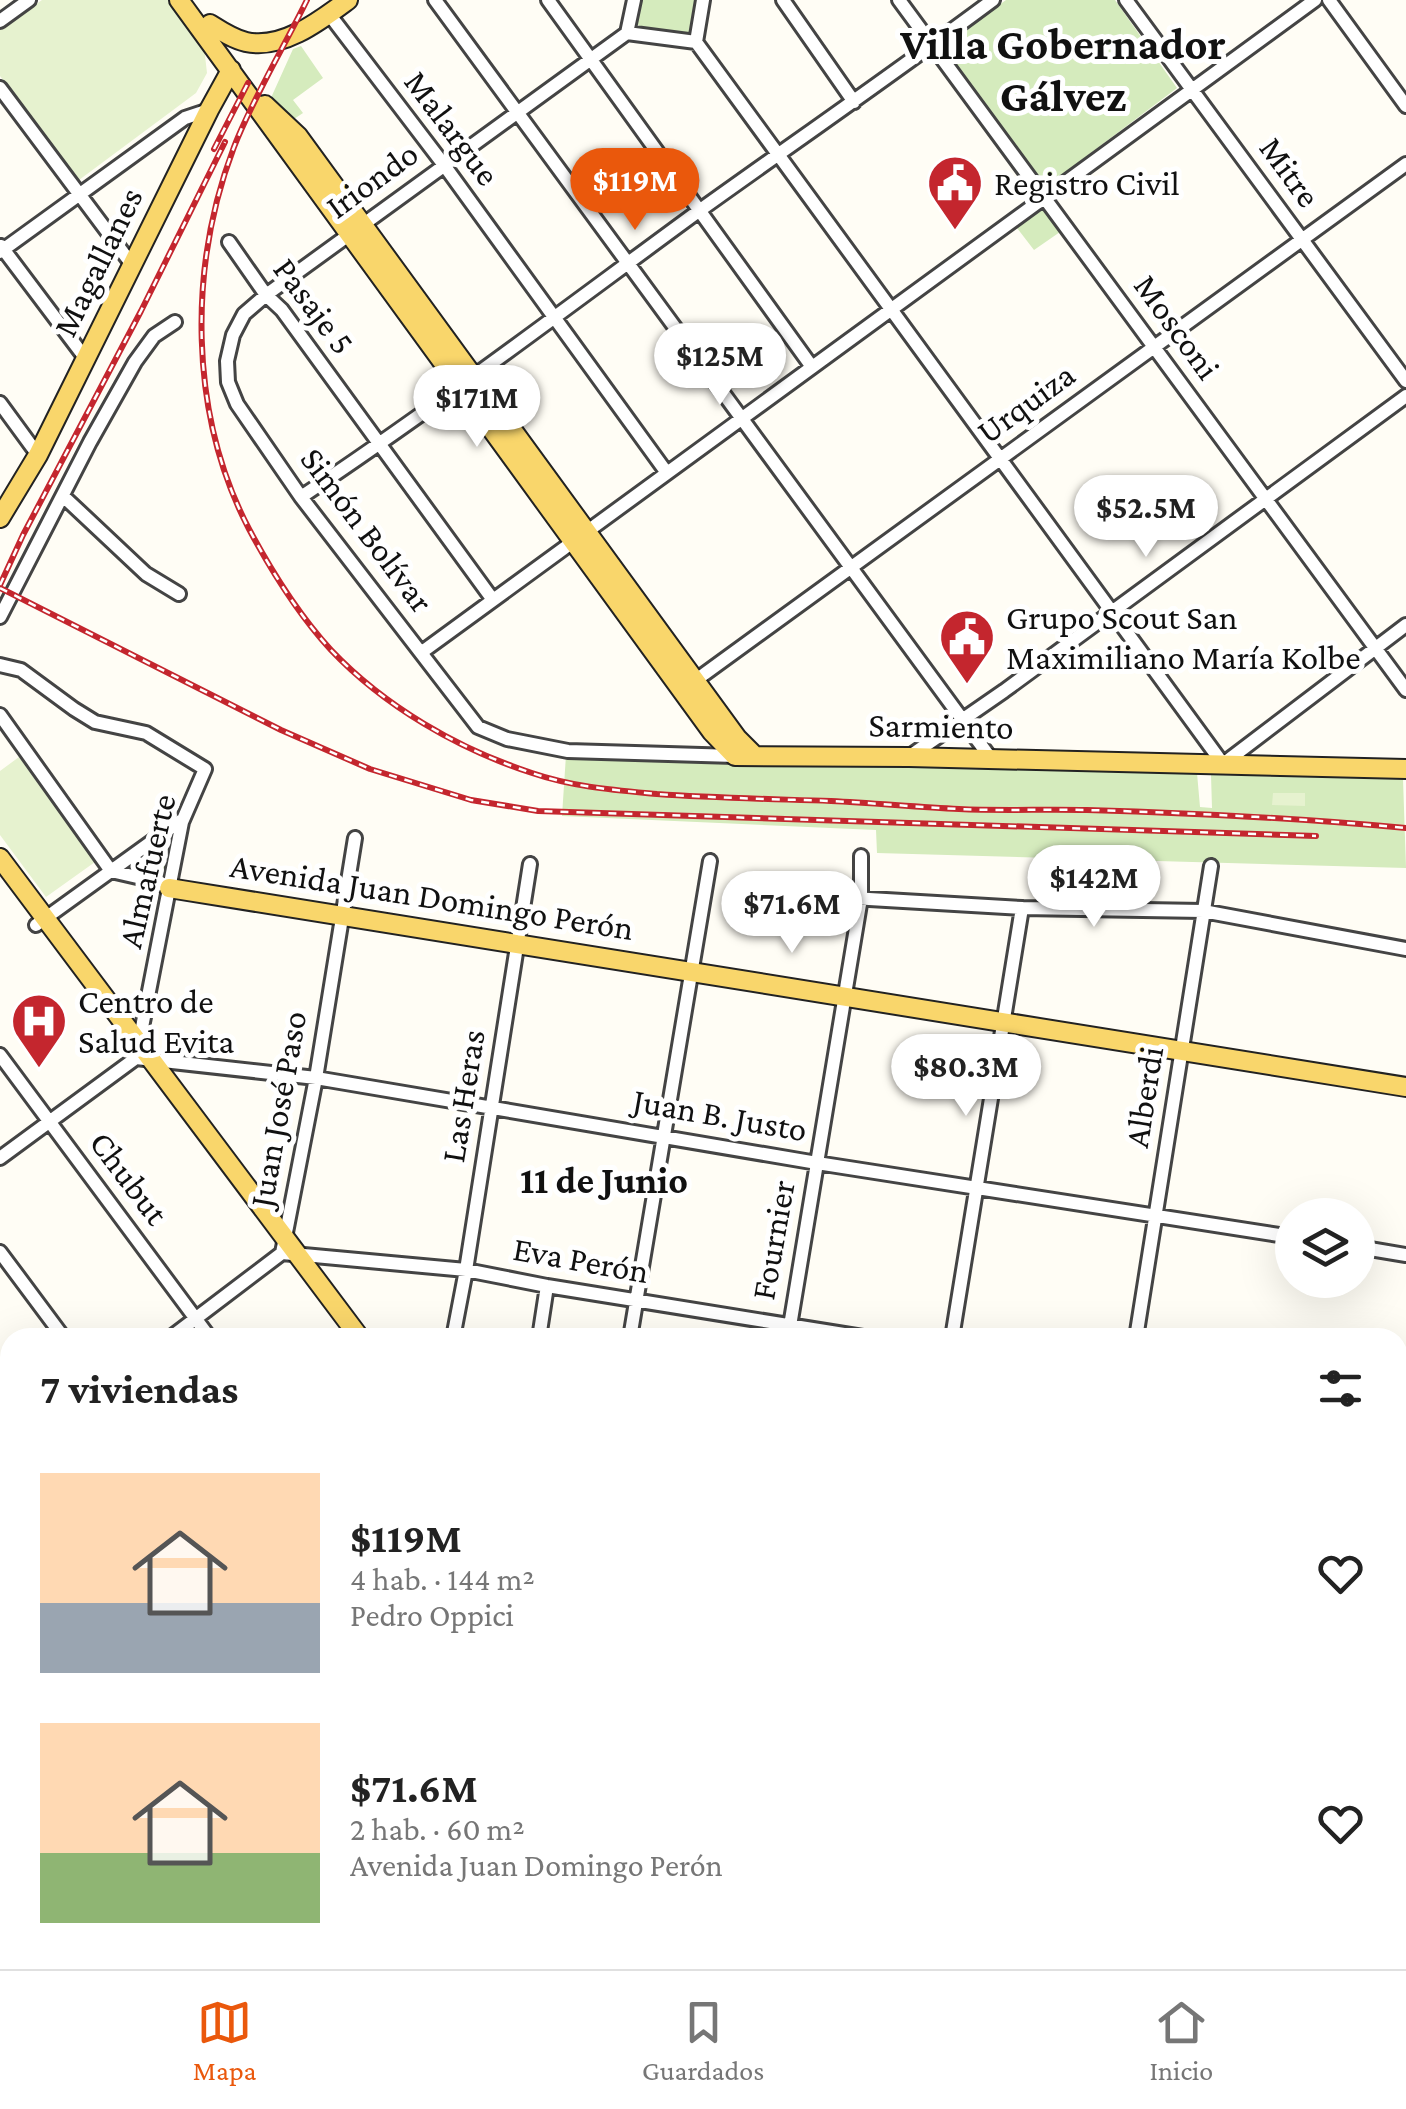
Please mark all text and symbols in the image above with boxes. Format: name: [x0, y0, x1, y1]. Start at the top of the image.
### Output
district label: Villa Gobernador Gálvez: [899, 19, 1226, 121]
street label: Malargue: [396, 63, 508, 193]
street label: Mitre: [1252, 129, 1328, 215]
street label: Iriondo: [318, 134, 426, 226]
pin: $119M: [565, 148, 705, 233]
public building icon: Registro Civil: [925, 153, 985, 232]
text: $119M: [592, 162, 678, 198]
place label: Registro Civil: [994, 164, 1180, 203]
street label: Magallanes: [45, 181, 151, 343]
street label: Pasaje 5: [265, 250, 363, 362]
street label: Mosconi: [1126, 267, 1228, 387]
pin: $125M: [650, 323, 790, 408]
text: $125M: [676, 337, 764, 373]
street label: Urquiza: [970, 355, 1082, 451]
pin: $171M: [407, 365, 547, 450]
text: $171M: [435, 379, 519, 415]
street label: Simón Bolívar: [293, 440, 441, 620]
pin: $52.5M: [1065, 475, 1227, 560]
text: $52.5M: [1096, 489, 1196, 525]
place label: Grupo Scout San Maximiliano María Kolbe: [1006, 598, 1361, 677]
public building icon: Grupo Scout San Maximiliano María Kolbe: [937, 607, 997, 686]
street label: Sarmiento: [868, 705, 1014, 747]
street label: Almafuerte: [110, 790, 184, 952]
pin: $142M: [1024, 845, 1164, 930]
street label: Avenida Juan Domingo Perón: [228, 846, 637, 948]
text: $142M: [1049, 859, 1139, 895]
pin: $71.6M: [711, 871, 873, 956]
text: $71.6M: [743, 885, 841, 921]
place label: Centro de Salud Evita: [78, 982, 235, 1061]
hospital icon: Centro de Salud Evita: [9, 991, 69, 1070]
street label: Juan José Paso: [241, 1008, 314, 1213]
street label: Las Heras: [433, 1027, 493, 1165]
pin: $80.3M: [885, 1034, 1047, 1119]
street label: Alberdi: [1117, 1044, 1171, 1150]
text: $80.3M: [913, 1048, 1019, 1084]
street label: Juan B. Justo: [627, 1080, 810, 1149]
street label: Chubut: [81, 1124, 177, 1232]
district label: 11 de Junio: [520, 1159, 688, 1201]
street label: Fournier: [743, 1177, 803, 1303]
map controls: [1275, 1198, 1375, 1298]
button: layers: [1275, 1198, 1375, 1298]
street label: Eva Perón: [510, 1229, 652, 1291]
icon: filters: [1313, 1361, 1368, 1416]
text: 7 viviendas: [40, 1365, 238, 1412]
icon: home: [120, 1513, 240, 1633]
text: $119M: [350, 1514, 462, 1561]
icon: heart: [1313, 1546, 1368, 1601]
text: 4 hab. · 144 m²: [350, 1561, 535, 1597]
text: Pedro Oppici: [350, 1597, 514, 1633]
icon: home: [120, 1763, 240, 1883]
text: $71.6M: [350, 1764, 478, 1811]
icon: heart: [1313, 1796, 1368, 1851]
text: 2 hab. · 60 m²: [350, 1811, 525, 1847]
text: Avenida Juan Domingo Perón: [350, 1847, 723, 1883]
tab: Mapa: [193, 1995, 257, 2086]
tab: Guardados: [642, 1995, 764, 2086]
tab: Inicio: [1150, 1995, 1213, 2086]

